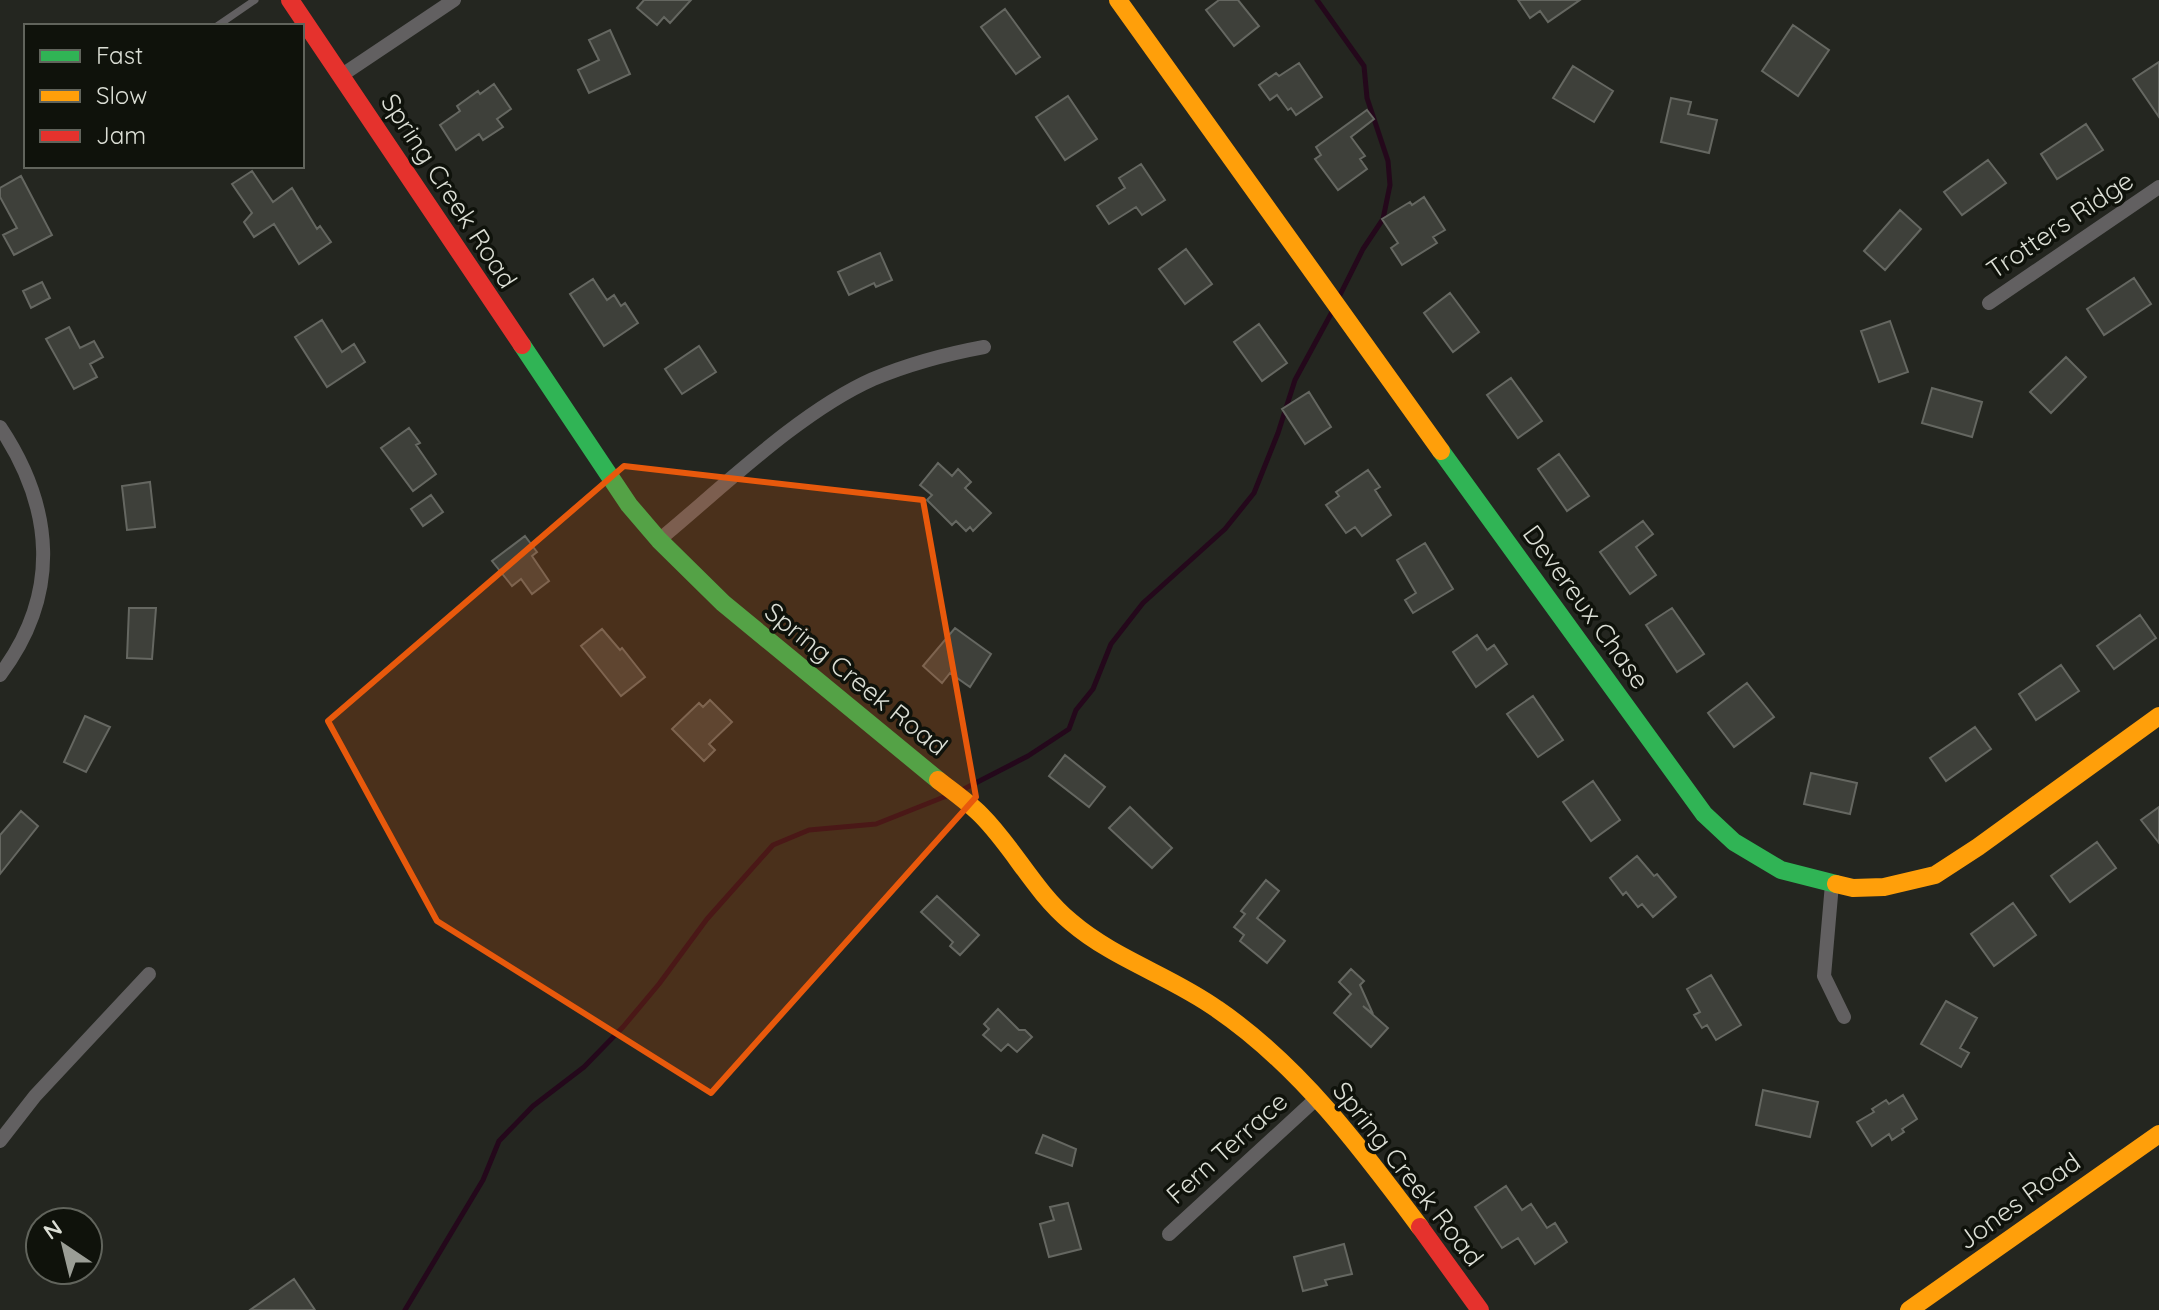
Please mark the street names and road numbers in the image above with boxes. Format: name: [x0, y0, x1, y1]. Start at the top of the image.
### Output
street label: Spring Creek Road: [374, 87, 525, 294]
street label: Trotters Ridge: [1980, 163, 2139, 286]
street label: Devereux Chase: [1516, 518, 1657, 695]
street label: Spring Creek Road: [758, 595, 954, 762]
street label: Spring Creek Road: [1326, 1075, 1491, 1273]
street label: Fern Terrace: [1159, 1084, 1294, 1211]
street label: Jones Road: [1951, 1145, 2087, 1256]

